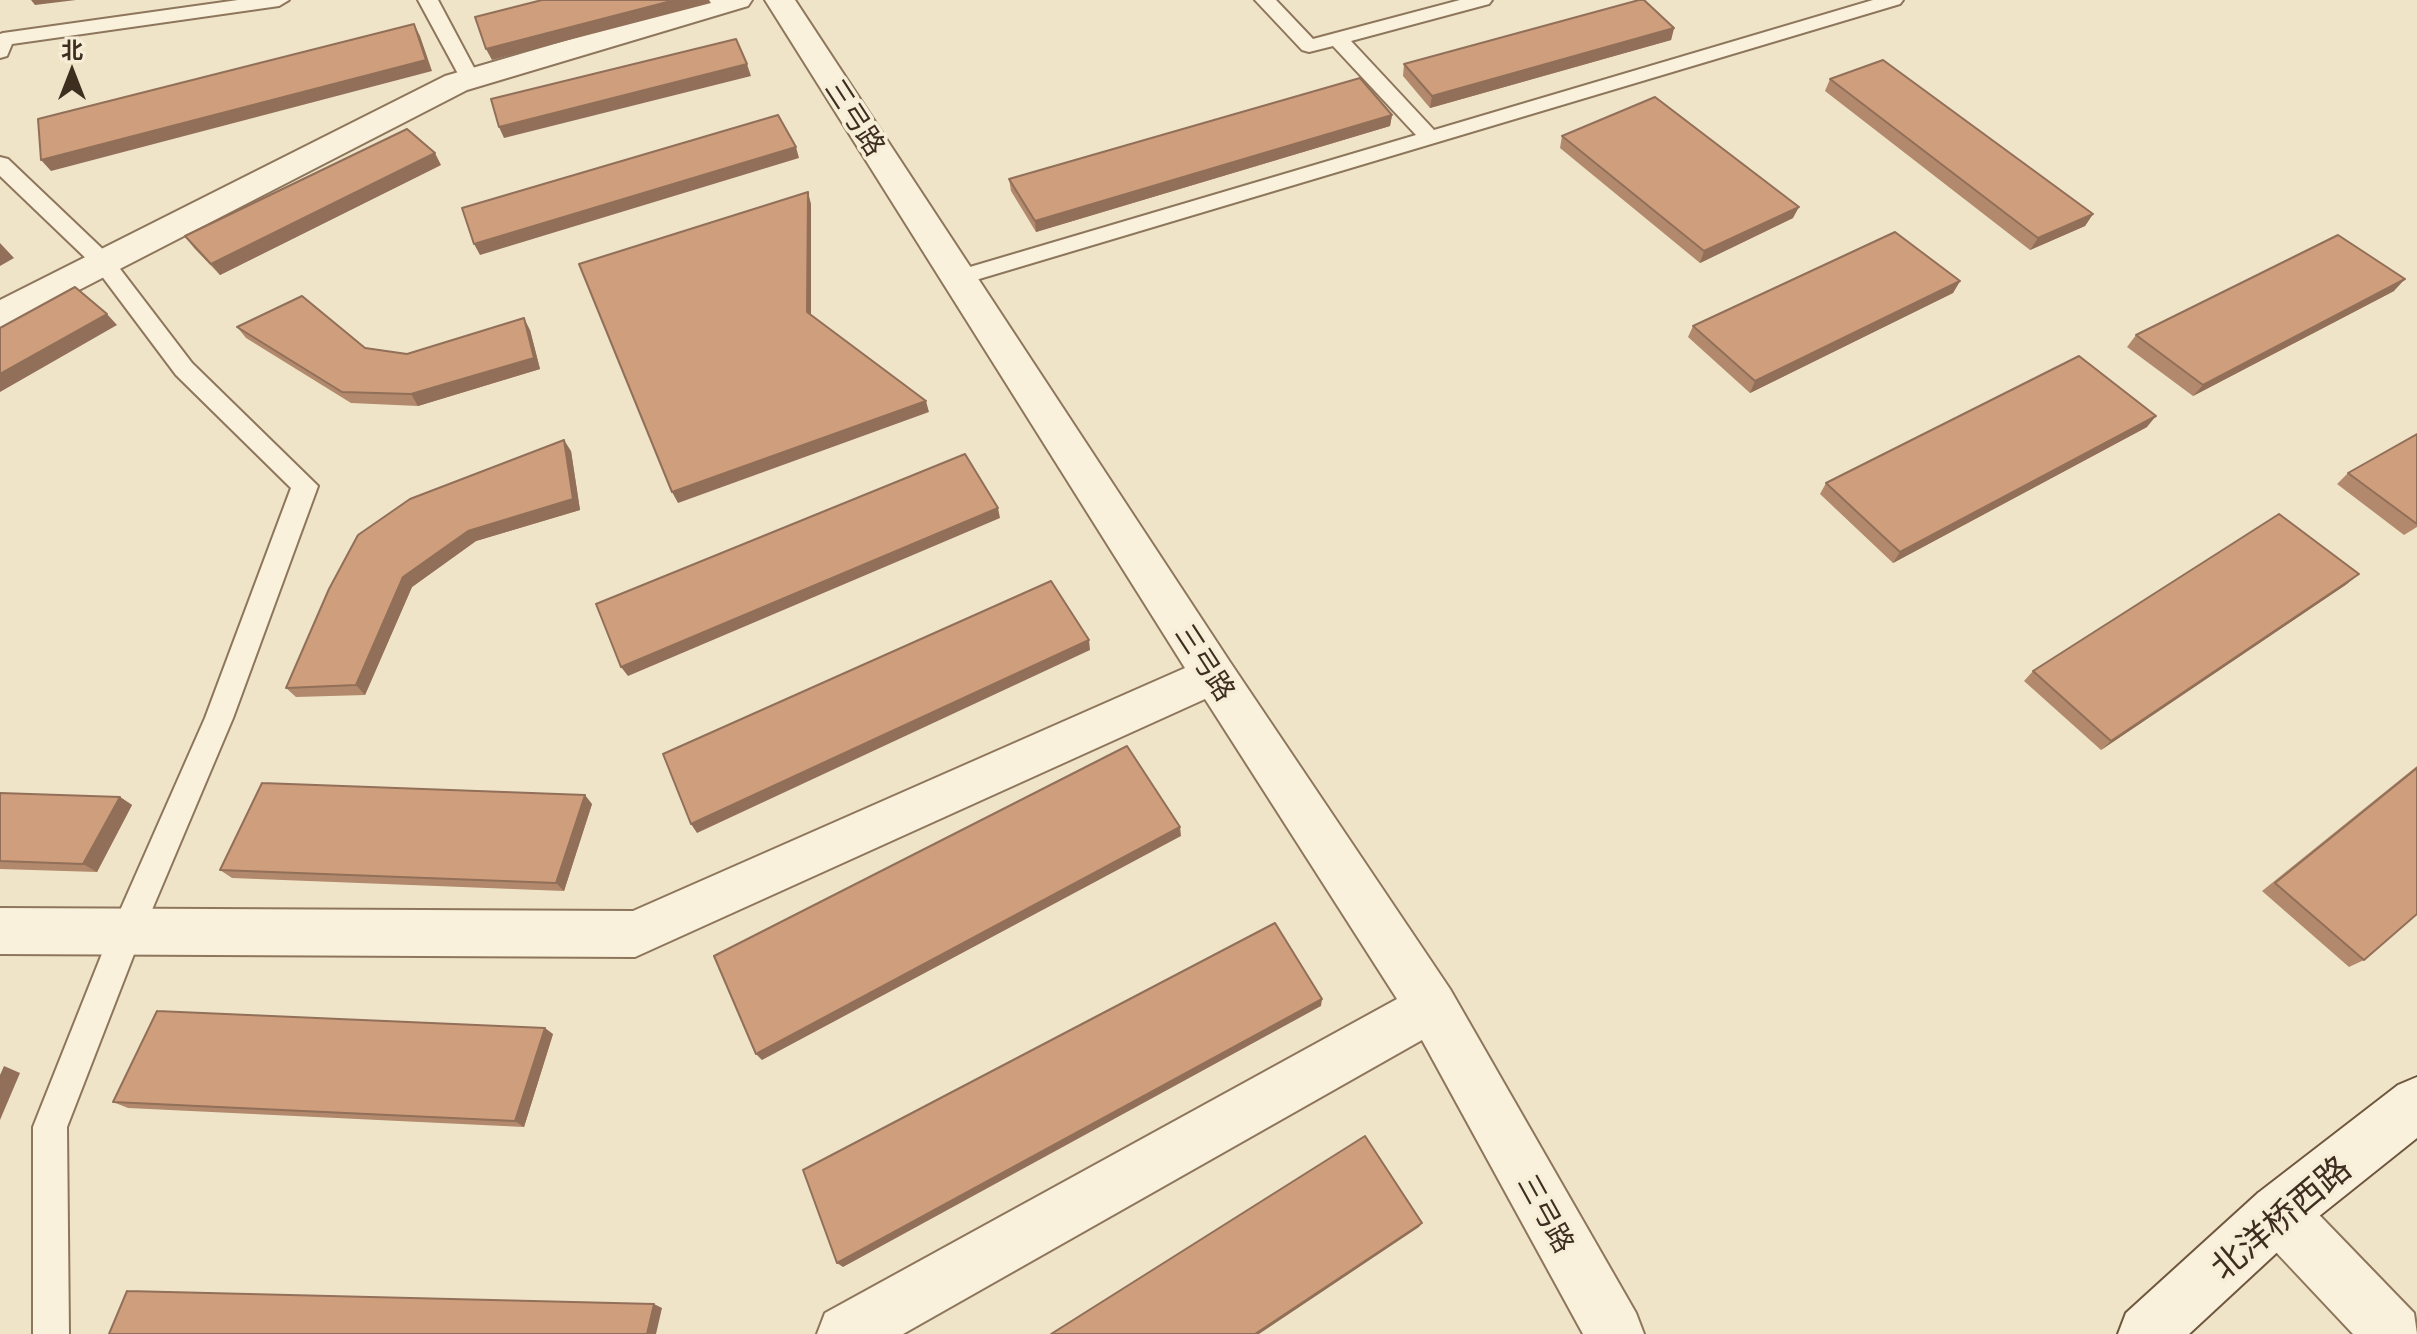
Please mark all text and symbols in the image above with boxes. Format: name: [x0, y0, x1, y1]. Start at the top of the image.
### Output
north arrow: [32, 32, 112, 112]
text: 北: [61, 32, 83, 64]
street label: 三弓路: [819, 73, 893, 161]
street label: 三弓路: [1169, 618, 1243, 706]
street label: 北洋桥西路: [2202, 1147, 2358, 1287]
street label: 三弓路: [1512, 1168, 1582, 1258]

